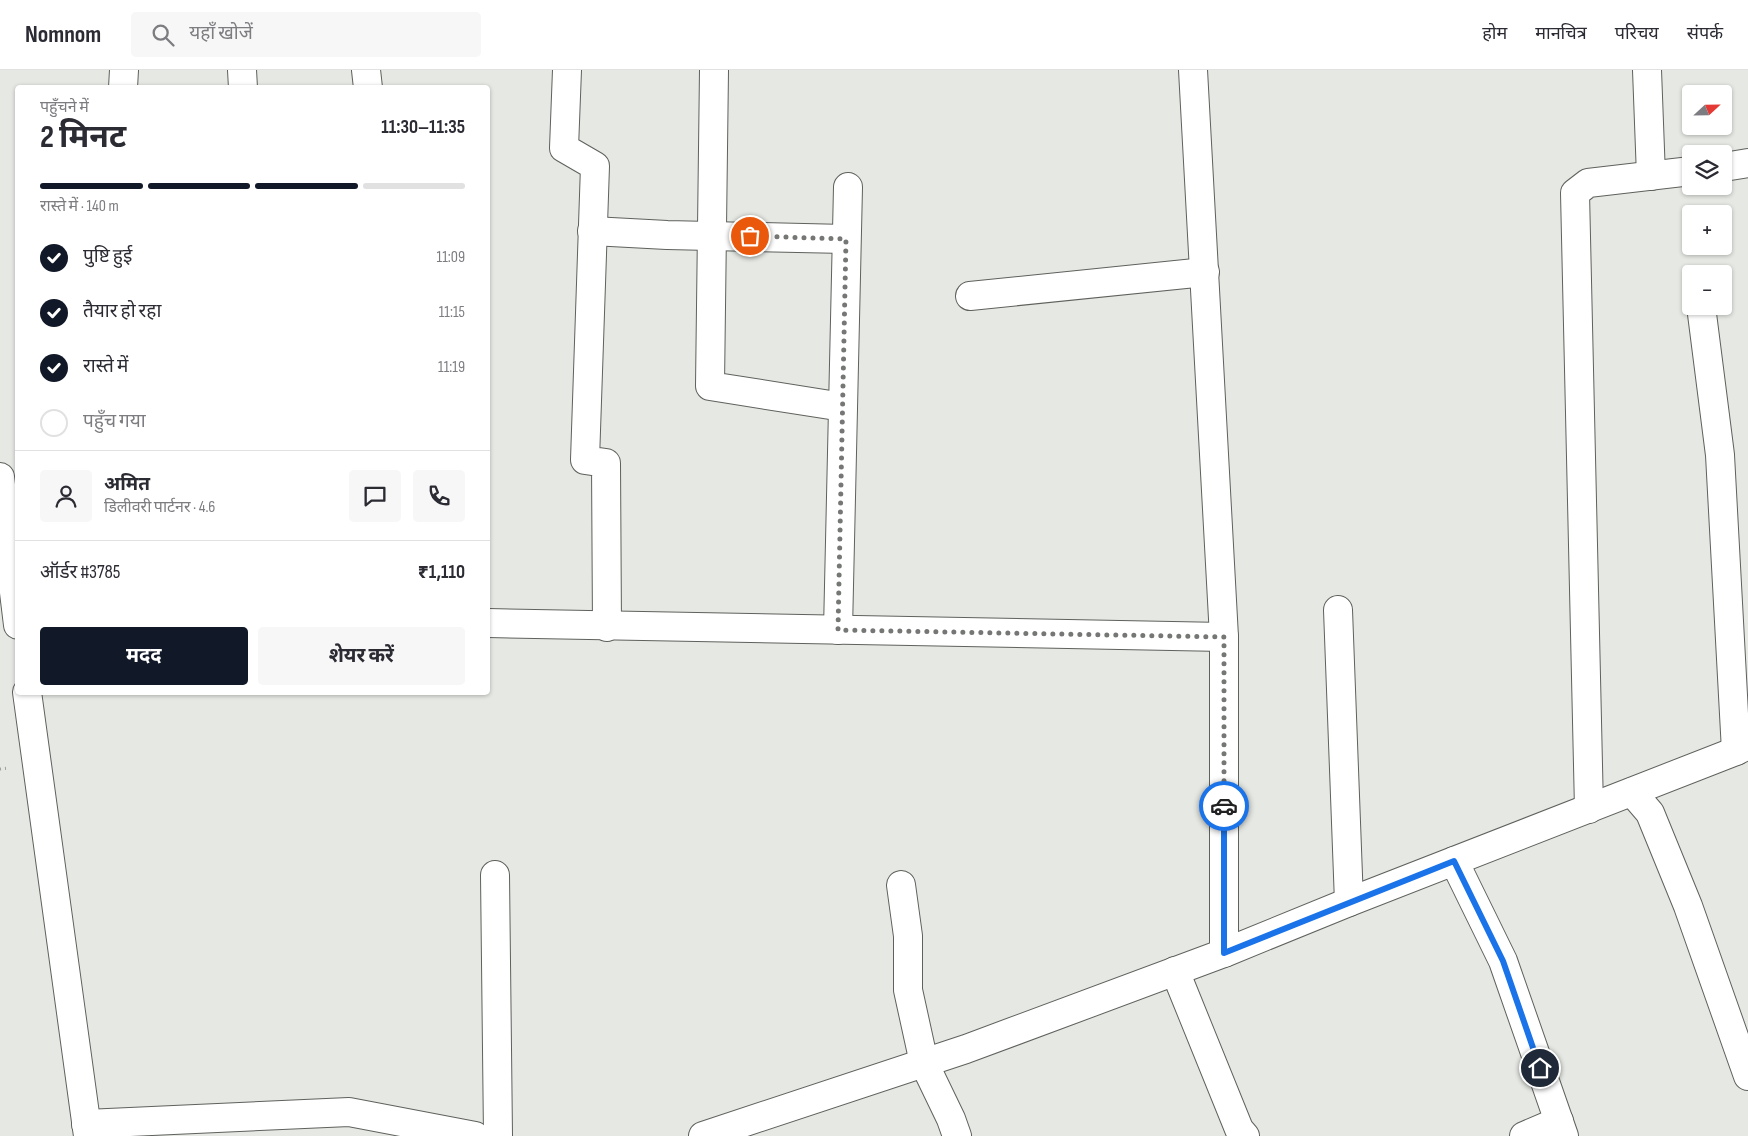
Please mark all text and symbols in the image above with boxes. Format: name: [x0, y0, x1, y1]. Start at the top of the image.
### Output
search box: [131, 12, 481, 57]
text: Nomnom: [25, 20, 101, 49]
icon: search: [149, 21, 177, 49]
text: यहाँ खोजें: [189, 22, 253, 45]
text: होम: [1482, 23, 1507, 44]
text: मानचित्र: [1535, 23, 1587, 44]
text: परिचय: [1615, 23, 1659, 44]
text: संपर्क: [1687, 23, 1723, 44]
north arrow: [1682, 85, 1732, 135]
map controls: [1682, 85, 1732, 315]
text: पहुँचने में: [40, 98, 89, 117]
text: 11:30–11:35: [381, 116, 465, 139]
text: 2 मिनट: [40, 118, 126, 157]
button: layers: [1682, 145, 1732, 195]
text: रास्ते में · 140 m: [40, 197, 119, 216]
button: +: [1682, 205, 1732, 255]
pin: [729, 215, 771, 257]
icon: bag: [736, 222, 764, 250]
icon: check: [40, 244, 68, 272]
text: पुष्टि हुई: [83, 245, 132, 268]
text: 11:09: [437, 248, 465, 267]
button: −: [1682, 265, 1732, 315]
icon: check: [40, 299, 68, 327]
text: तैयार हो रहा: [83, 300, 161, 323]
text: 11:15: [439, 303, 465, 322]
icon: check: [40, 354, 68, 382]
text: रास्ते में: [83, 355, 128, 378]
text: 11:19: [438, 358, 465, 377]
text: पहुँच गया: [83, 410, 146, 433]
button: person: [40, 470, 92, 522]
button: chat: [349, 470, 401, 522]
button: phone: [413, 470, 465, 522]
text: अमित: [104, 473, 150, 496]
text: डिलीवरी पार्टनर · 4.6: [104, 498, 215, 517]
text: ऑर्डर #3785: [40, 561, 120, 584]
text: ₹1,110: [418, 561, 465, 584]
button: मदद: [40, 627, 248, 685]
button: शेयर करें: [258, 627, 465, 685]
courier: [1199, 781, 1249, 831]
icon: car: [1210, 792, 1238, 820]
pin: [1519, 1047, 1561, 1089]
icon: home: [1526, 1054, 1554, 1082]

